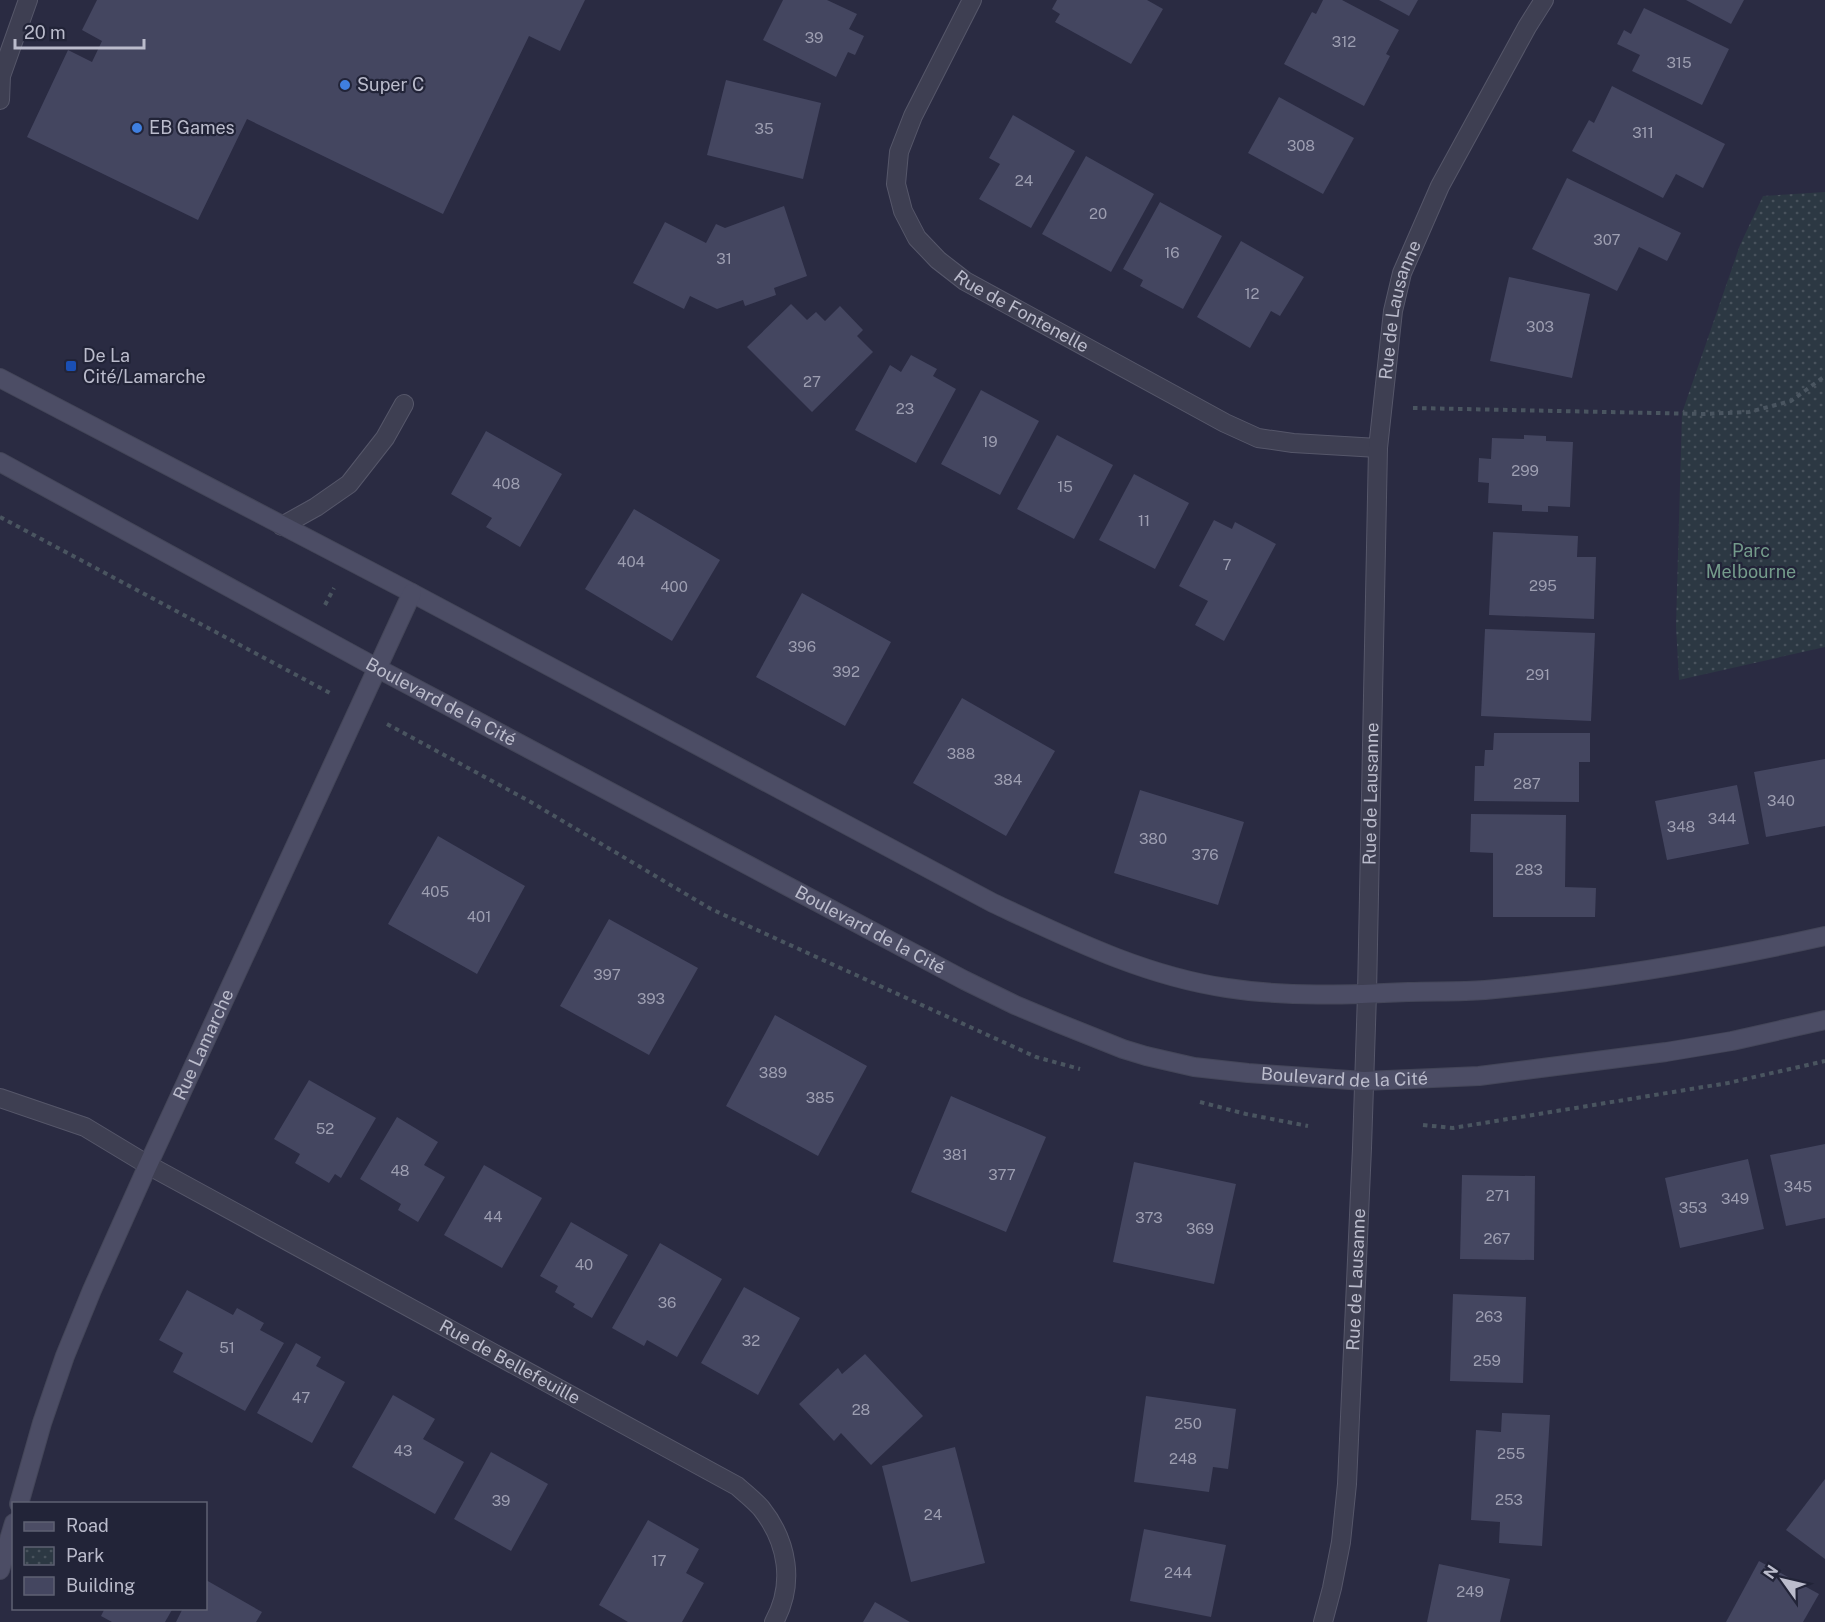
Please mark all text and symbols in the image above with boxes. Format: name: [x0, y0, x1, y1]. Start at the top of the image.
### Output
scale bar: [15, 12, 144, 50]
text: 20 m: [24, 22, 66, 43]
house number: 39: [805, 29, 823, 46]
house number: 312: [1332, 33, 1356, 50]
house number: 315: [1666, 54, 1692, 71]
place label: Super C: [357, 74, 424, 95]
marker: Super C: [338, 78, 352, 92]
place label: EB Games: [149, 117, 235, 138]
house number: 35: [754, 120, 774, 137]
marker: EB Games: [130, 121, 144, 135]
house number: 311: [1632, 124, 1654, 141]
house number: 308: [1287, 137, 1315, 154]
house number: 24: [1015, 172, 1033, 189]
house number: 20: [1089, 205, 1107, 222]
house number: 307: [1593, 231, 1621, 248]
street label: Rue de Lausanne: [1375, 237, 1425, 381]
house number: 16: [1164, 244, 1180, 261]
house number: 31: [716, 250, 732, 267]
street label: Rue de Fontenelle: [950, 266, 1093, 357]
house number: 12: [1244, 285, 1260, 302]
house number: 303: [1526, 318, 1554, 335]
place label: De La Cité/Lamarche: [83, 345, 206, 387]
marker: De La Cité/Lamarche: [64, 359, 78, 373]
house number: 27: [803, 373, 821, 390]
house number: 23: [896, 400, 914, 417]
house number: 19: [982, 433, 998, 450]
house number: 299: [1511, 462, 1539, 479]
house number: 408: [492, 475, 520, 492]
house number: 15: [1057, 478, 1073, 495]
house number: 11: [1138, 512, 1150, 529]
park label: Parc Melbourne: [1706, 540, 1796, 582]
house number: 404: [617, 553, 645, 570]
house number: 7: [1222, 556, 1232, 573]
house number: 295: [1529, 577, 1557, 594]
house number: 400: [660, 578, 688, 595]
house number: 396: [788, 638, 816, 655]
street label: Boulevard de la Cité: [362, 653, 520, 750]
house number: 392: [832, 663, 860, 680]
house number: 291: [1526, 666, 1550, 683]
street label: Rue de Lausanne: [1359, 722, 1382, 865]
house number: 388: [947, 745, 975, 762]
house number: 384: [994, 771, 1022, 788]
house number: 287: [1513, 775, 1541, 792]
house number: 340: [1767, 792, 1795, 809]
house number: 344: [1708, 810, 1736, 827]
house number: 348: [1667, 818, 1695, 835]
house number: 380: [1139, 830, 1167, 847]
house number: 376: [1191, 846, 1219, 863]
house number: 283: [1515, 861, 1543, 878]
street label: Boulevard de la Cité: [791, 881, 949, 978]
house number: 405: [421, 883, 449, 900]
house number: 401: [467, 908, 491, 925]
house number: 397: [593, 966, 621, 983]
street label: Rue Lamarche: [169, 986, 238, 1103]
house number: 393: [637, 990, 665, 1007]
street label: Boulevard de la Cité: [1260, 1063, 1428, 1091]
house number: 389: [759, 1064, 787, 1081]
house number: 385: [806, 1089, 834, 1106]
house number: 52: [316, 1120, 334, 1137]
house number: 381: [942, 1146, 968, 1163]
house number: 48: [390, 1162, 410, 1179]
house number: 377: [988, 1166, 1016, 1183]
house number: 345: [1784, 1178, 1812, 1195]
house number: 271: [1486, 1187, 1510, 1204]
house number: 349: [1721, 1190, 1749, 1207]
house number: 353: [1679, 1199, 1707, 1216]
house number: 44: [484, 1208, 502, 1225]
street label: Rue de Lausanne: [1342, 1208, 1369, 1351]
house number: 373: [1135, 1209, 1163, 1226]
house number: 369: [1186, 1220, 1214, 1237]
house number: 267: [1483, 1230, 1511, 1247]
house number: 40: [575, 1256, 593, 1273]
house number: 36: [658, 1294, 676, 1311]
house number: 263: [1475, 1308, 1503, 1325]
street label: Rue de Bellefeuille: [436, 1315, 584, 1409]
house number: 32: [742, 1332, 760, 1349]
house number: 51: [219, 1339, 235, 1356]
house number: 259: [1473, 1352, 1501, 1369]
house number: 47: [292, 1389, 310, 1406]
house number: 28: [852, 1401, 870, 1418]
house number: 250: [1174, 1415, 1202, 1432]
house number: 43: [394, 1442, 412, 1459]
house number: 255: [1497, 1445, 1525, 1462]
house number: 248: [1169, 1450, 1197, 1467]
house number: 253: [1495, 1491, 1523, 1508]
house number: 39: [492, 1492, 510, 1509]
legend: [12, 1502, 207, 1610]
house number: 24: [924, 1506, 942, 1523]
text: Road: [66, 1515, 109, 1536]
text: Park: [66, 1545, 104, 1566]
north arrow: [1753, 1550, 1813, 1610]
house number: 17: [651, 1552, 667, 1569]
text: N: [1760, 1561, 1782, 1582]
house number: 244: [1164, 1564, 1192, 1581]
text: Building: [66, 1575, 135, 1596]
house number: 249: [1456, 1583, 1484, 1600]

